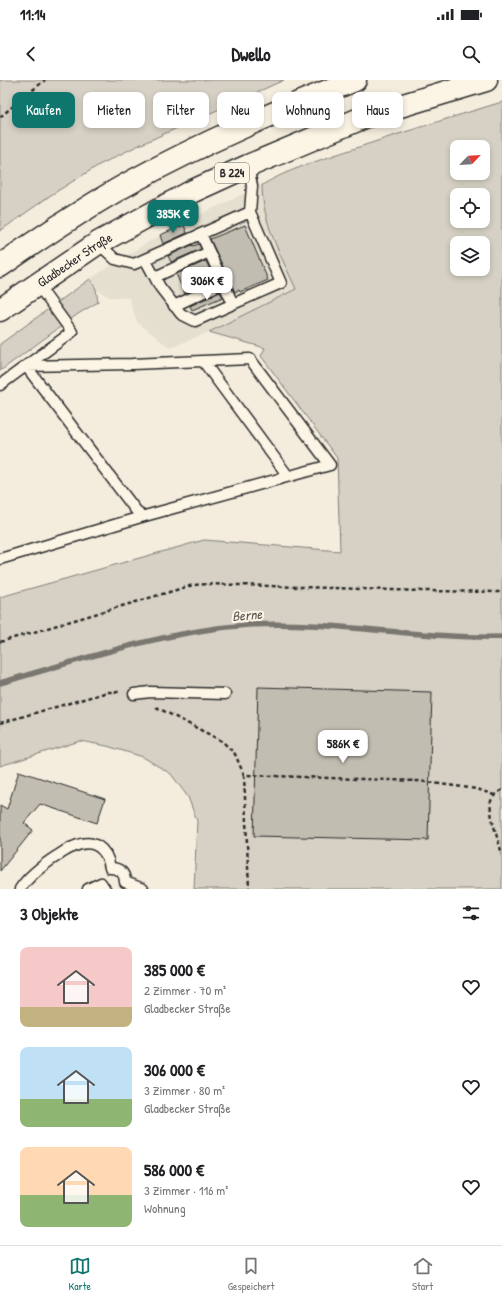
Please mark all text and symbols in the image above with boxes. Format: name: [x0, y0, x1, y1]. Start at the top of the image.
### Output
text: 11:14: [20, 4, 45, 25]
text: Dwello: [231, 42, 271, 67]
icon: back: [20, 43, 42, 65]
icon: search: [460, 43, 482, 65]
chip: Kaufen: [12, 92, 75, 128]
chip: Mieten: [83, 92, 145, 128]
chip: Filter: [153, 92, 209, 128]
chip: Neu: [217, 92, 264, 128]
chip: Wohnung: [272, 92, 344, 128]
chip: Haus: [352, 92, 403, 128]
north arrow: [450, 140, 490, 180]
map controls: [450, 140, 490, 276]
road number: B 224: [215, 163, 249, 183]
button: locate: [450, 188, 490, 228]
pin: 385K €: [140, 200, 206, 234]
text: 385K €: [157, 204, 190, 222]
street label: Gladbecker Straße: [33, 228, 115, 291]
button: layers: [450, 236, 490, 276]
pin: 306K €: [174, 267, 240, 301]
text: 306K €: [191, 271, 223, 289]
water label: Berne: [231, 604, 264, 625]
pin: 586K €: [310, 730, 376, 764]
text: 586K €: [327, 734, 359, 752]
text: 3 Objekte: [20, 902, 78, 925]
icon: filters: [460, 902, 482, 924]
text: 385 000 €: [144, 958, 205, 981]
icon: home: [52, 963, 100, 1011]
icon: heart: [460, 976, 482, 998]
text: 2 Zimmer · 70 m²: [144, 981, 226, 999]
text: Gladbecker Straße: [144, 999, 231, 1017]
text: 306 000 €: [144, 1058, 205, 1081]
icon: home: [52, 1063, 100, 1111]
icon: heart: [460, 1076, 482, 1098]
text: 3 Zimmer · 80 m²: [144, 1081, 225, 1099]
text: Gladbecker Straße: [144, 1099, 231, 1117]
text: 586 000 €: [144, 1158, 204, 1181]
icon: home: [52, 1163, 100, 1211]
icon: heart: [460, 1176, 482, 1198]
text: 3 Zimmer · 116 m²: [144, 1181, 228, 1199]
text: Wohnung: [144, 1199, 185, 1217]
tab: Karte: [68, 1255, 91, 1293]
tab: Gespeichert: [228, 1255, 275, 1293]
tab: Start: [412, 1255, 434, 1293]

